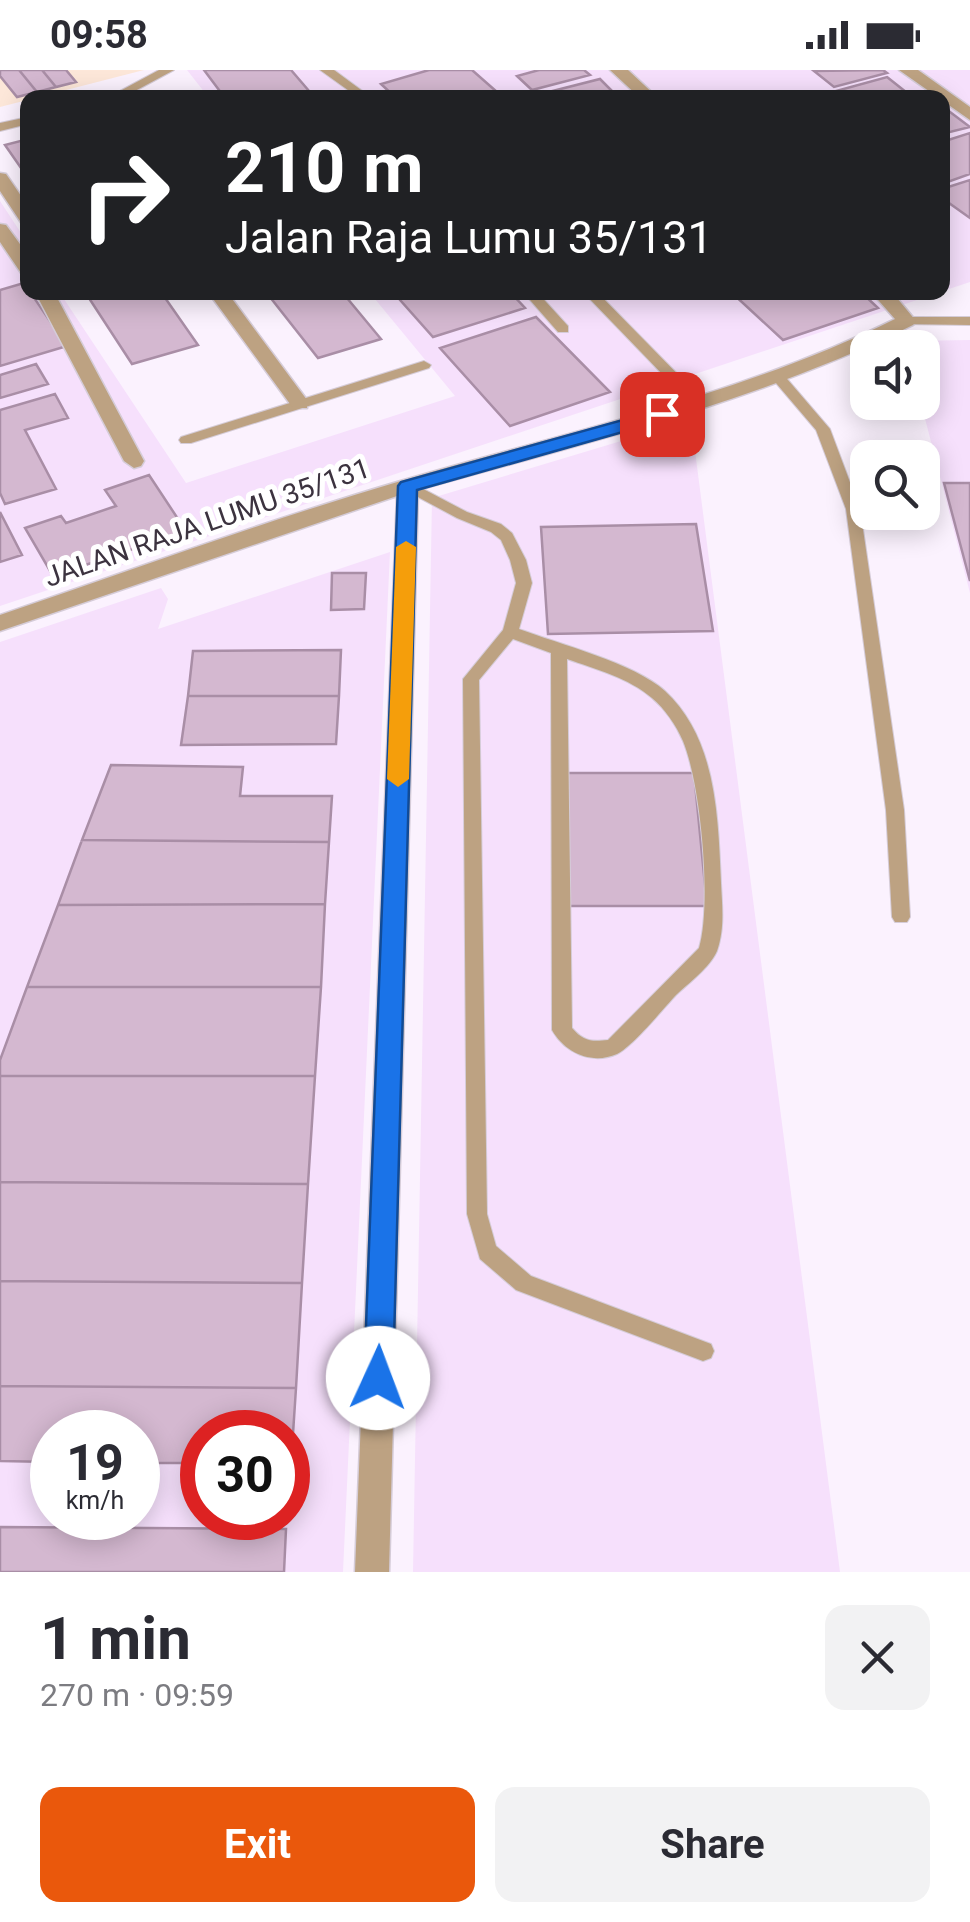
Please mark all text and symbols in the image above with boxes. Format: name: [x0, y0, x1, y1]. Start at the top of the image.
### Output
text: 09:58: [50, 13, 148, 57]
text: 210 m: [225, 127, 424, 209]
icon: right: [60, 130, 190, 260]
text: Jalan Raja Lumu 35/131: [225, 211, 713, 264]
map controls: [850, 330, 940, 530]
button: sound: [850, 330, 940, 420]
pin: [620, 372, 705, 457]
icon: arrive: [635, 387, 690, 442]
button: search: [850, 440, 940, 530]
street label: JALAN RAJA LUMU 35/131: [40, 451, 374, 594]
position arrow: [326, 1326, 430, 1430]
speed limit sign: 30: [180, 1410, 310, 1540]
text: 19: [66, 1434, 124, 1492]
text: km/h: [66, 1486, 124, 1515]
text: 1 min: [40, 1603, 191, 1674]
button: close: [825, 1605, 930, 1710]
text: 270 m · 09:59: [40, 1676, 234, 1714]
button: Exit: [40, 1787, 475, 1902]
button: Share: [495, 1787, 930, 1902]

